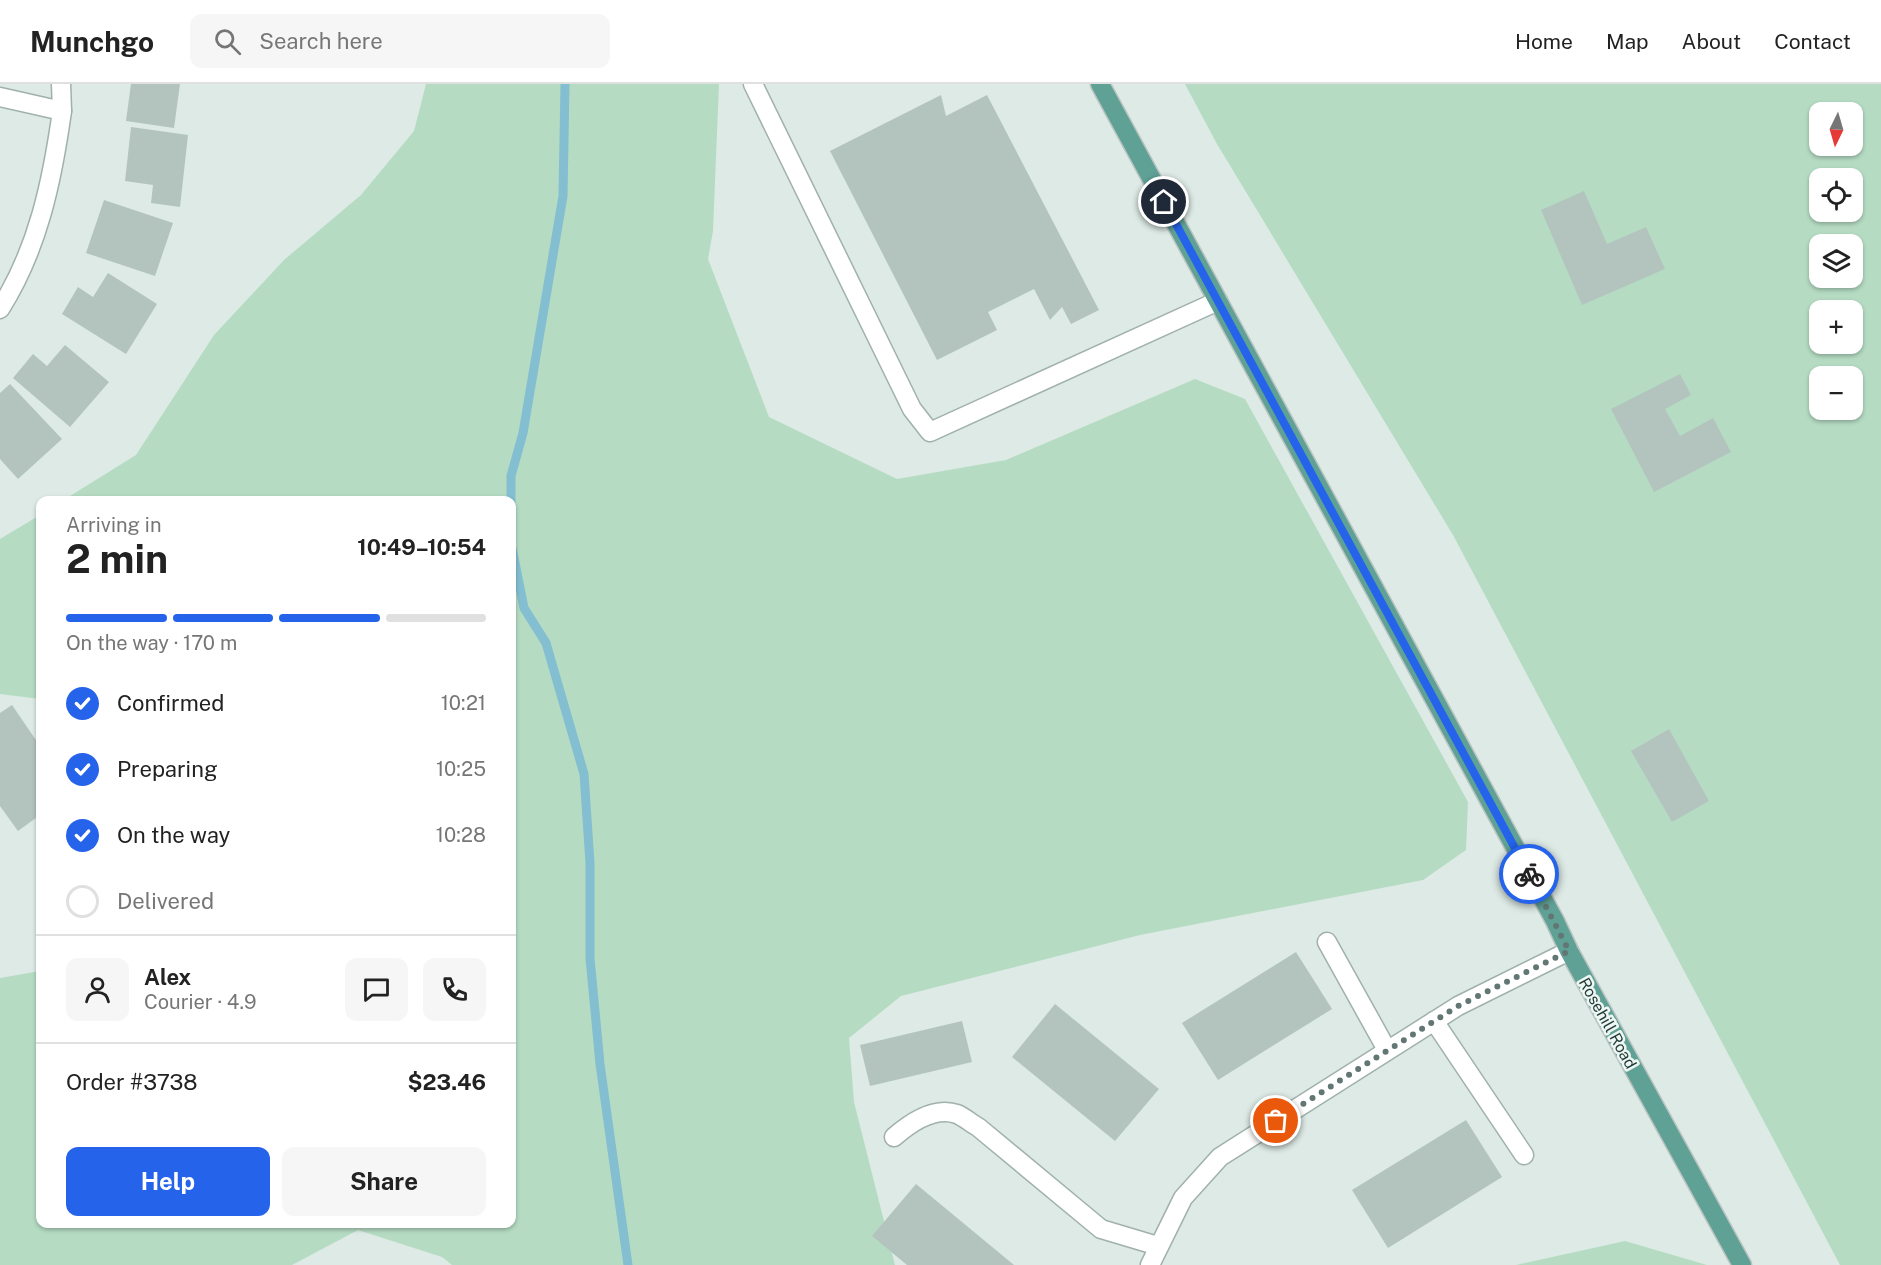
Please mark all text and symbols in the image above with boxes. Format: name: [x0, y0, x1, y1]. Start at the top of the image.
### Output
search box: [190, 14, 610, 68]
text: Munchgo: [30, 25, 154, 58]
icon: search: [211, 25, 244, 58]
text: Search here: [259, 28, 383, 54]
text: Home: [1515, 29, 1573, 54]
text: Map: [1606, 29, 1649, 54]
text: About: [1682, 29, 1741, 54]
text: Contact: [1774, 29, 1851, 54]
north arrow: [1809, 102, 1863, 156]
map controls: [1809, 102, 1863, 420]
button: locate: [1809, 168, 1863, 222]
pin: [1138, 176, 1189, 227]
icon: home: [1147, 185, 1180, 218]
button: layers: [1809, 234, 1863, 288]
button: +: [1809, 300, 1863, 354]
button: −: [1809, 366, 1863, 420]
text: Arriving in: [66, 513, 161, 537]
text: 10:49–10:54: [357, 534, 486, 560]
text: 2 min: [66, 536, 168, 582]
text: On the way · 170 m: [66, 631, 237, 655]
icon: check: [66, 687, 99, 720]
text: Confirmed: [117, 690, 224, 716]
text: 10:21: [441, 691, 486, 715]
icon: check: [66, 753, 99, 786]
text: Preparing: [117, 756, 218, 782]
text: 10:25: [436, 757, 486, 781]
icon: check: [66, 819, 99, 852]
text: On the way: [117, 822, 230, 848]
text: 10:28: [436, 823, 486, 847]
courier: [1499, 844, 1559, 904]
icon: bike: [1513, 858, 1546, 891]
text: Delivered: [117, 888, 214, 914]
button: person: [66, 958, 129, 1021]
button: chat: [345, 958, 408, 1021]
button: phone: [423, 958, 486, 1021]
text: Alex: [144, 964, 191, 990]
street label: Rosehill Road: [1575, 974, 1640, 1072]
text: Courier · 4.9: [144, 990, 256, 1014]
text: Order #3738: [66, 1069, 197, 1095]
text: $23.46: [408, 1069, 486, 1095]
pin: [1250, 1095, 1301, 1146]
icon: bag: [1259, 1104, 1292, 1137]
button: Help: [66, 1147, 270, 1216]
button: Share: [282, 1147, 486, 1216]

